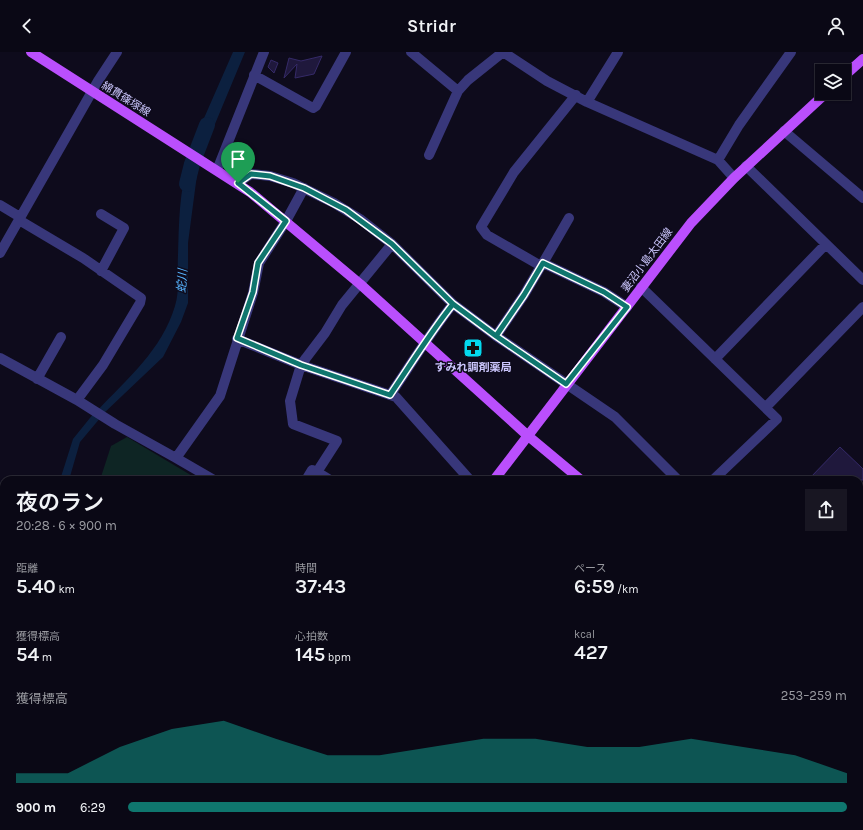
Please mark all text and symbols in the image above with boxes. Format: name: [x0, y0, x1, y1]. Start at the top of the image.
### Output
icon: back: [16, 15, 38, 37]
text: Stridr: [407, 15, 456, 37]
icon: person: [825, 15, 847, 37]
map controls: [815, 64, 851, 100]
button: layers: [815, 64, 851, 100]
street label: 綿貫篠塚線: [99, 79, 153, 119]
pin: [221, 142, 255, 183]
icon: arrive: [227, 148, 249, 170]
street label: 妻沼小島太田線: [619, 225, 675, 295]
water label: 蛇川: [174, 267, 190, 293]
pharmacy icon: すみれ調剤薬局: [462, 337, 484, 359]
place label: すみれ調剤薬局: [435, 361, 512, 374]
button: share: [805, 489, 847, 531]
text: 夜のラン: [16, 490, 104, 516]
text: 20:28 · 6 × 900 m: [16, 518, 117, 533]
text: 距離: [16, 562, 38, 575]
text: 時間: [295, 562, 317, 575]
text: ペース: [574, 562, 606, 575]
text: 5.40: [16, 575, 56, 598]
text: 37:43: [295, 575, 346, 598]
text: 6:59: [574, 575, 615, 598]
text: km: [56, 583, 75, 596]
text: /km: [615, 583, 639, 596]
text: kcal: [574, 628, 595, 641]
text: 獲得標高: [16, 630, 60, 643]
text: 心拍数: [295, 630, 328, 643]
text: 427: [574, 641, 607, 664]
text: 54: [16, 643, 39, 666]
text: 145: [295, 643, 325, 666]
text: m: [39, 651, 52, 664]
text: bpm: [325, 651, 351, 664]
text: 253–259 m: [781, 688, 847, 703]
text: 獲得標高: [16, 691, 68, 706]
text: 900 m: [16, 800, 56, 815]
text: 6:29: [80, 800, 106, 815]

